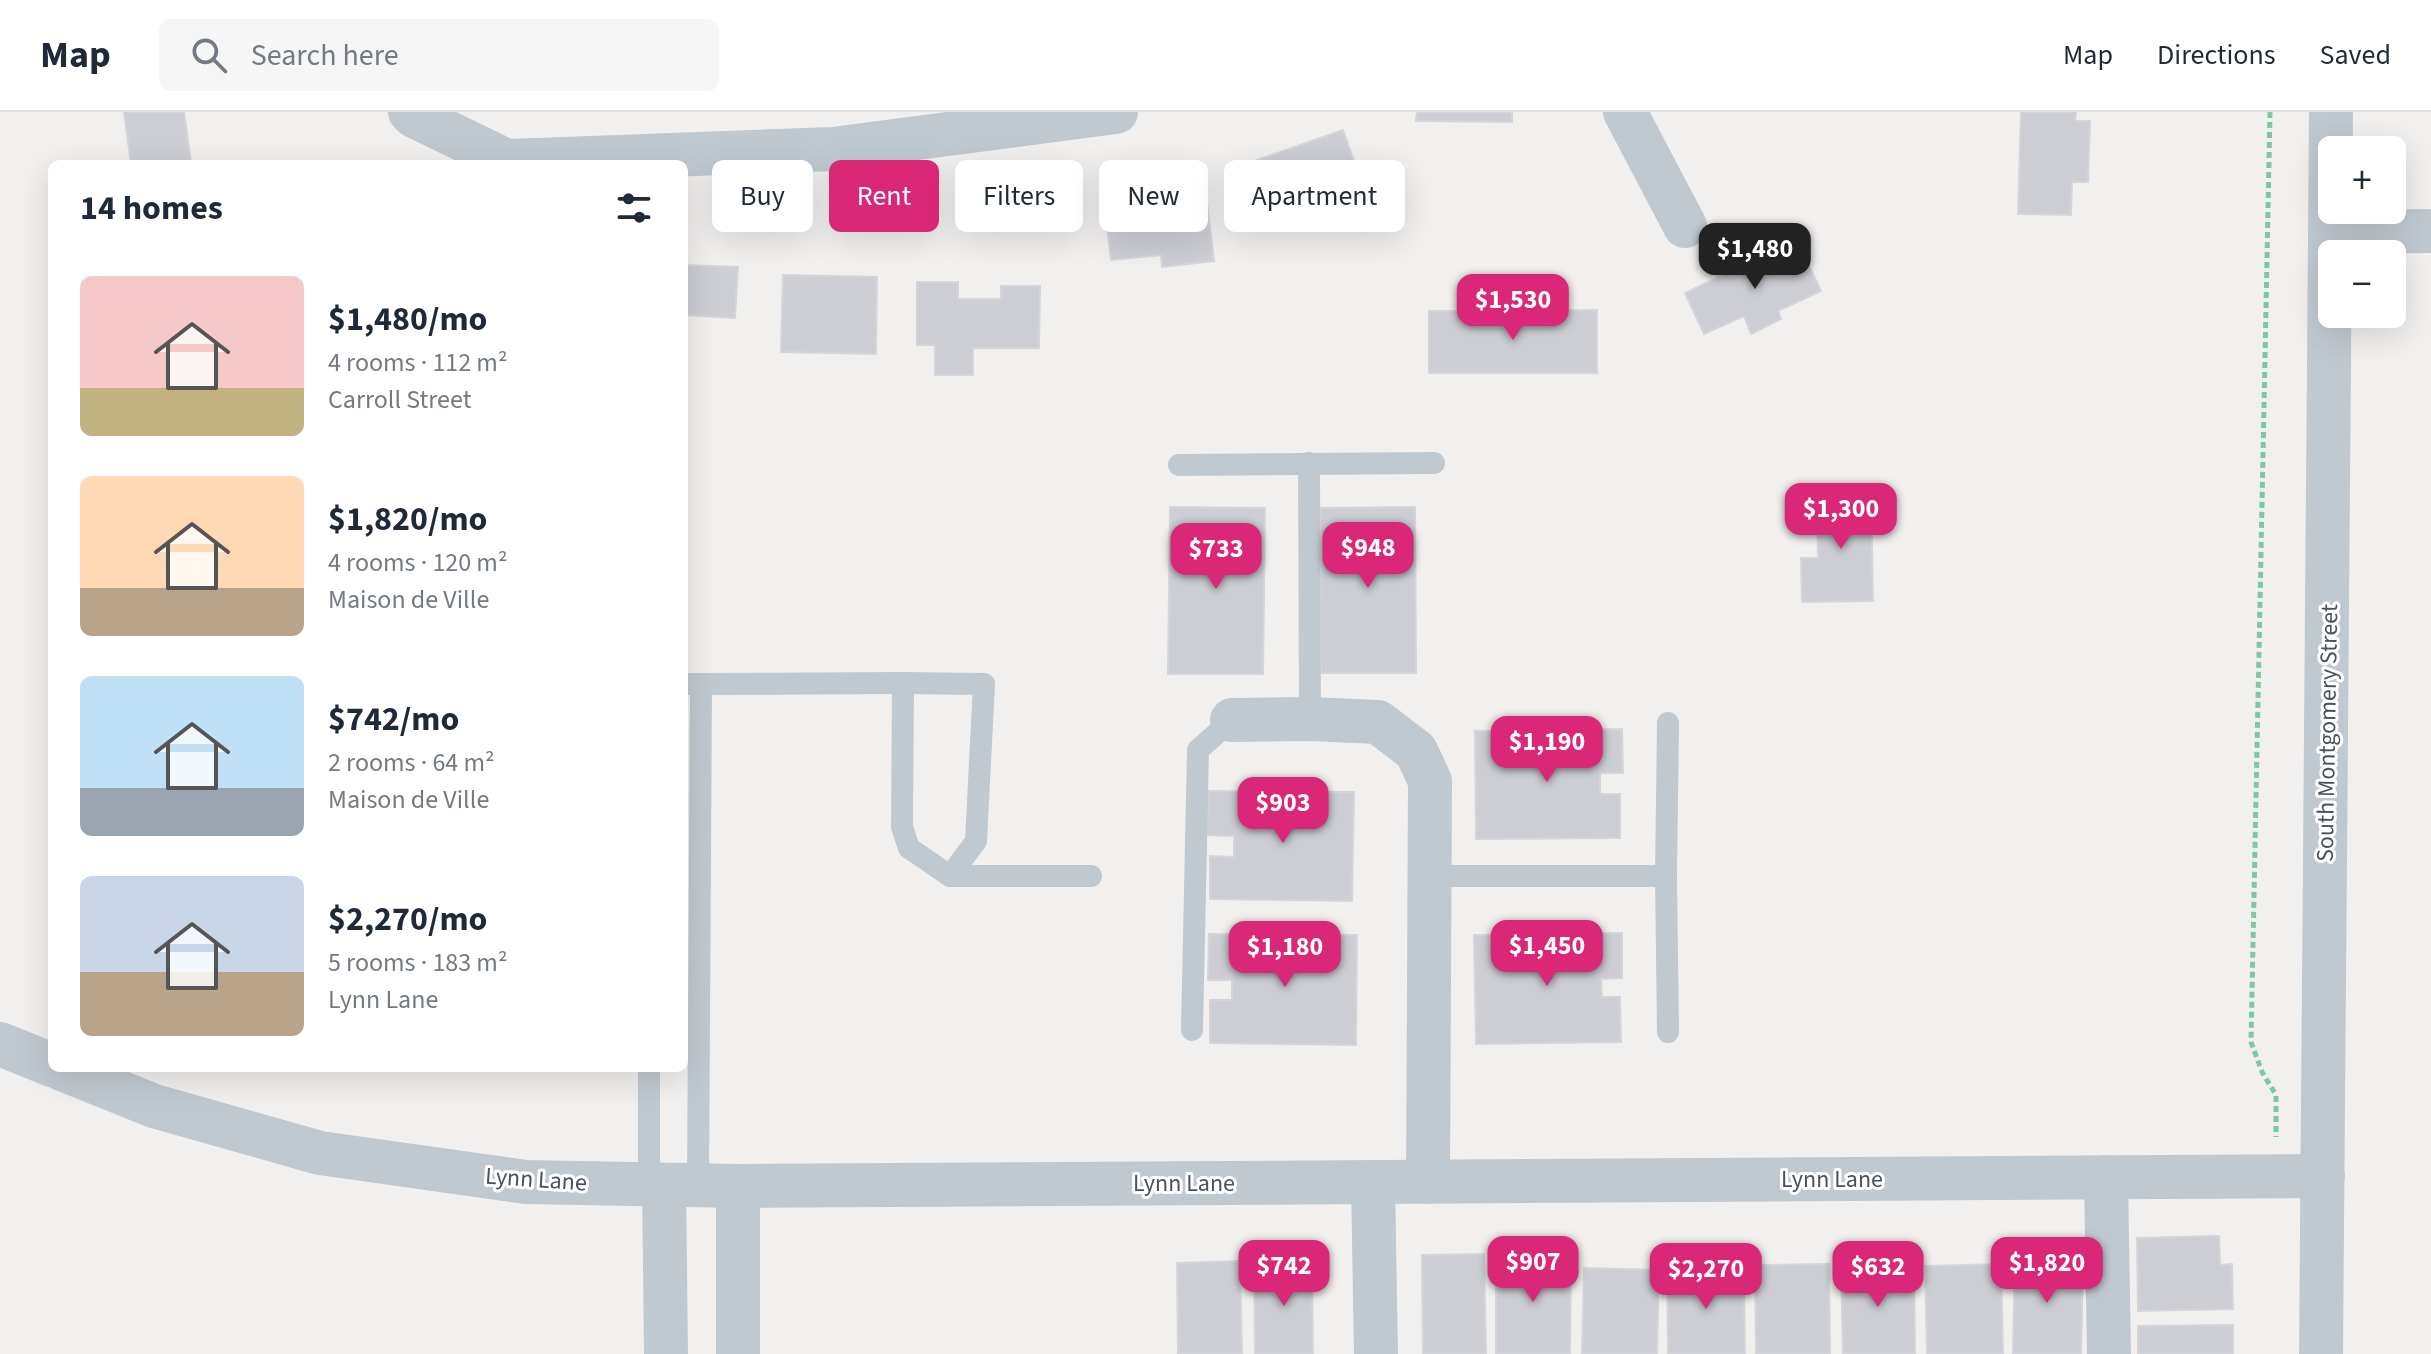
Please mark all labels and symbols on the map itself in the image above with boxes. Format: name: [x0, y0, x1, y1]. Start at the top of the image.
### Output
pin: $1,480: [1690, 223, 1820, 291]
pin: $1,530: [1448, 274, 1578, 342]
pin: $1,300: [1776, 483, 1906, 551]
pin: $948: [1321, 522, 1415, 590]
pin: $733: [1169, 523, 1263, 591]
street label: South Montgomery Street: [2308, 604, 2347, 862]
pin: $1,190: [1482, 716, 1612, 784]
pin: $903: [1236, 777, 1330, 845]
pin: $1,450: [1482, 920, 1612, 988]
pin: $1,180: [1220, 921, 1350, 989]
street label: Lynn Lane: [484, 1158, 588, 1201]
street label: Lynn Lane: [1781, 1162, 1883, 1197]
street label: Lynn Lane: [1133, 1166, 1235, 1201]
pin: $907: [1486, 1236, 1580, 1304]
pin: $1,820: [1982, 1237, 2112, 1305]
pin: $742: [1237, 1240, 1331, 1308]
pin: $632: [1831, 1241, 1925, 1309]
pin: $2,270: [1641, 1243, 1771, 1311]

